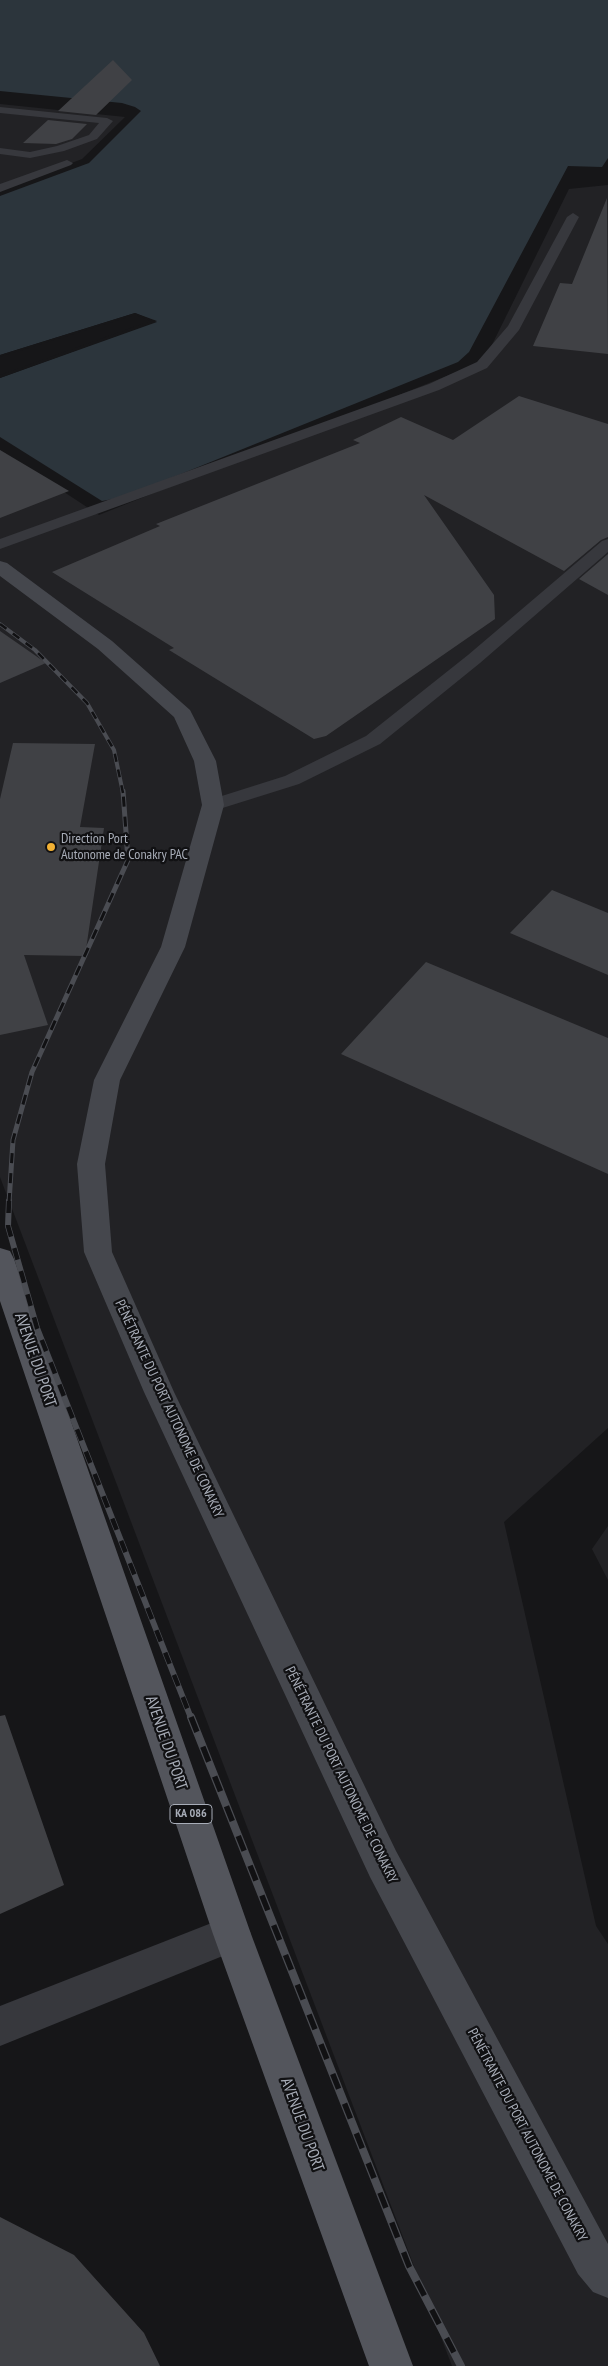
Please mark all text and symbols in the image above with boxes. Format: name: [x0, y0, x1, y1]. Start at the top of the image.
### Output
place label: Direction Port Autonome de Conakry PAC: [61, 831, 188, 864]
marker: Direction Port Autonome de Conakry PAC: [45, 841, 57, 853]
street label: PÉNÉTRANTE DU PORT AUTONOME DE CONAKRY: [111, 1297, 227, 1521]
street label: AVENUE DU PORT: [10, 1310, 60, 1410]
street label: PÉNÉTRANTE DU PORT AUTONOME DE CONAKRY: [281, 1664, 401, 1886]
street label: AVENUE DU PORT: [141, 1693, 191, 1793]
road number: KA 086: [170, 1805, 212, 1824]
street label: PÉNÉTRANTE DU PORT AUTONOME DE CONAKRY: [464, 2026, 590, 2244]
street label: AVENUE DU PORT: [276, 2075, 328, 2175]

